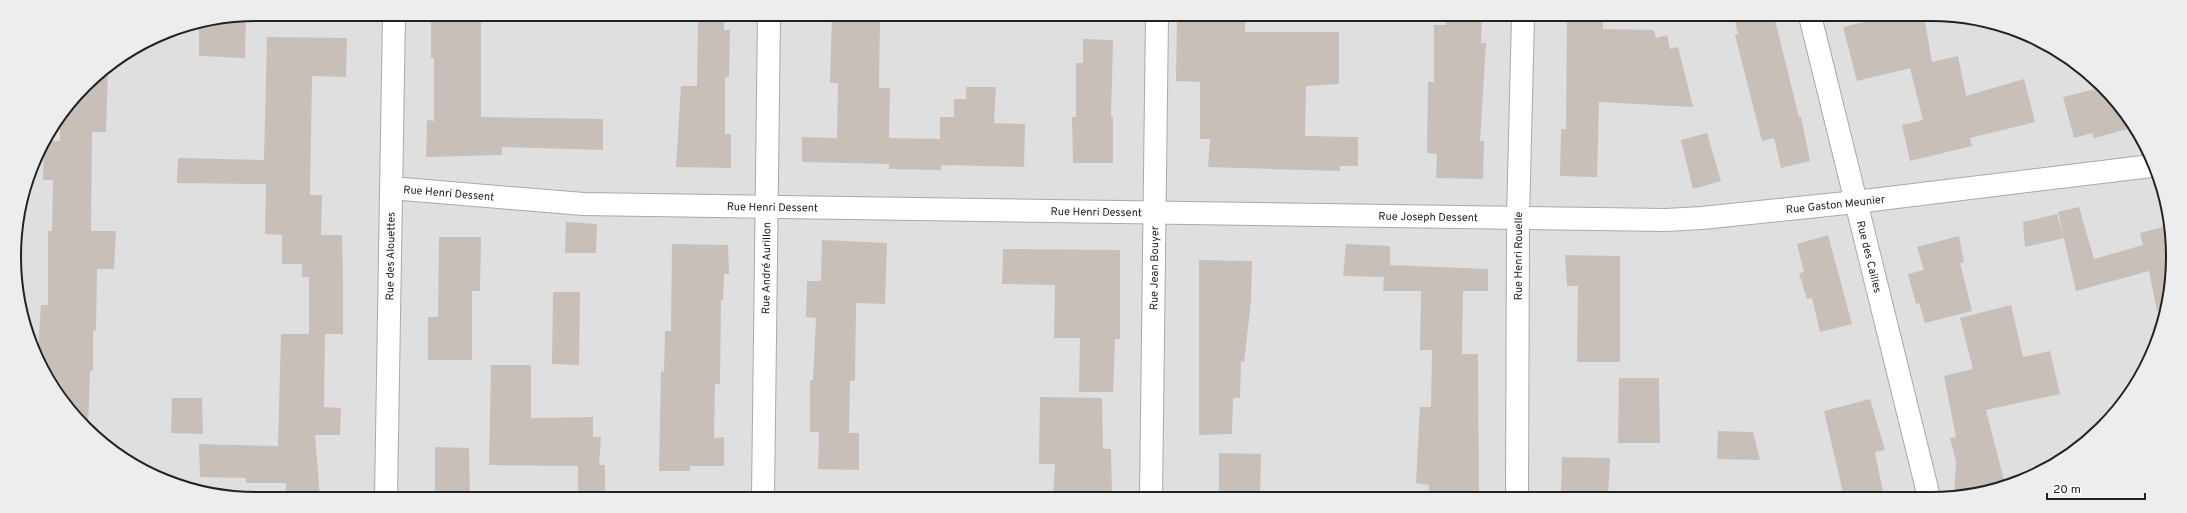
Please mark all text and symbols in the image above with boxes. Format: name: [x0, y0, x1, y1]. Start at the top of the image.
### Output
street label: Rue Henri Dessent: [403, 183, 495, 205]
street label: Rue Gaston Meunier: [1785, 192, 1887, 217]
street label: Rue Henri Dessent: [727, 200, 818, 215]
street label: Rue Henri Dessent: [1051, 205, 1142, 220]
street label: Rue Joseph Dessent: [1378, 210, 1478, 225]
street label: Rue des Alouettes: [383, 212, 399, 300]
street label: Rue Henri Rouelle: [1512, 212, 1526, 300]
street label: Rue des Cailles: [1853, 219, 1884, 295]
street label: Rue André Aurillon: [759, 222, 774, 314]
street label: Rue Jean Bouyer: [1147, 225, 1162, 310]
scale bar: [2047, 475, 2145, 501]
text: 20 m: [2053, 482, 2081, 498]

